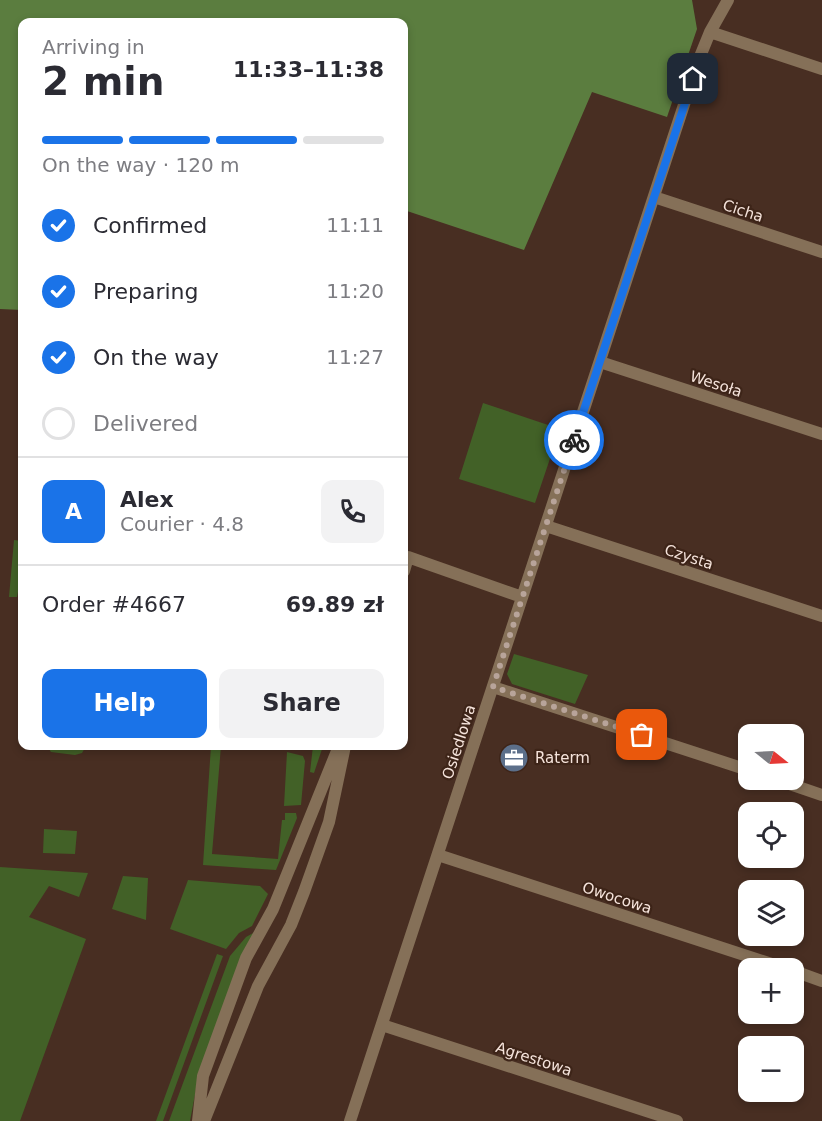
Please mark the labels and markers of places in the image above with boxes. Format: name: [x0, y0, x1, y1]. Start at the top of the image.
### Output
pin: [667, 53, 718, 104]
pin: [616, 709, 667, 760]
office icon: Raterm: [498, 742, 530, 774]
place label: Raterm: [535, 749, 590, 767]

